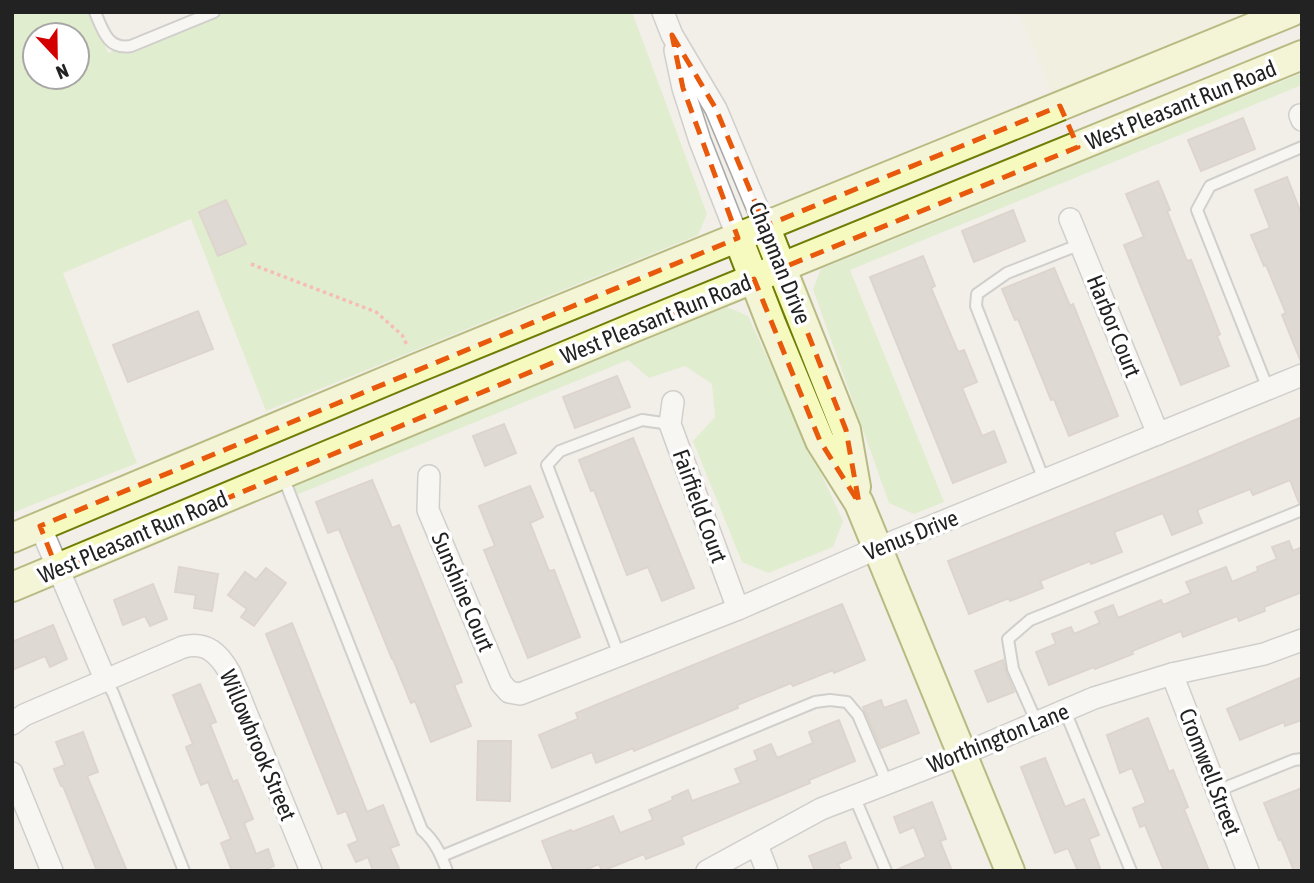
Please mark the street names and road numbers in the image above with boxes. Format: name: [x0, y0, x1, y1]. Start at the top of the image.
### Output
street label: West Pleasant Run Road: [1082, 55, 1280, 155]
street label: Chapman Drive: [744, 198, 816, 328]
street label: West Pleasant Run Road: [557, 269, 755, 369]
street label: Harbor Court: [1082, 271, 1146, 381]
street label: Fairfield Court: [667, 446, 733, 566]
street label: West Pleasant Run Road: [34, 485, 232, 589]
street label: Venus Drive: [860, 504, 962, 566]
street label: Sunshine Court: [426, 529, 500, 655]
street label: Willowbrook Street: [215, 666, 301, 824]
street label: Worthington Lane: [924, 698, 1072, 778]
street label: Cromwell Street: [1174, 705, 1246, 839]

